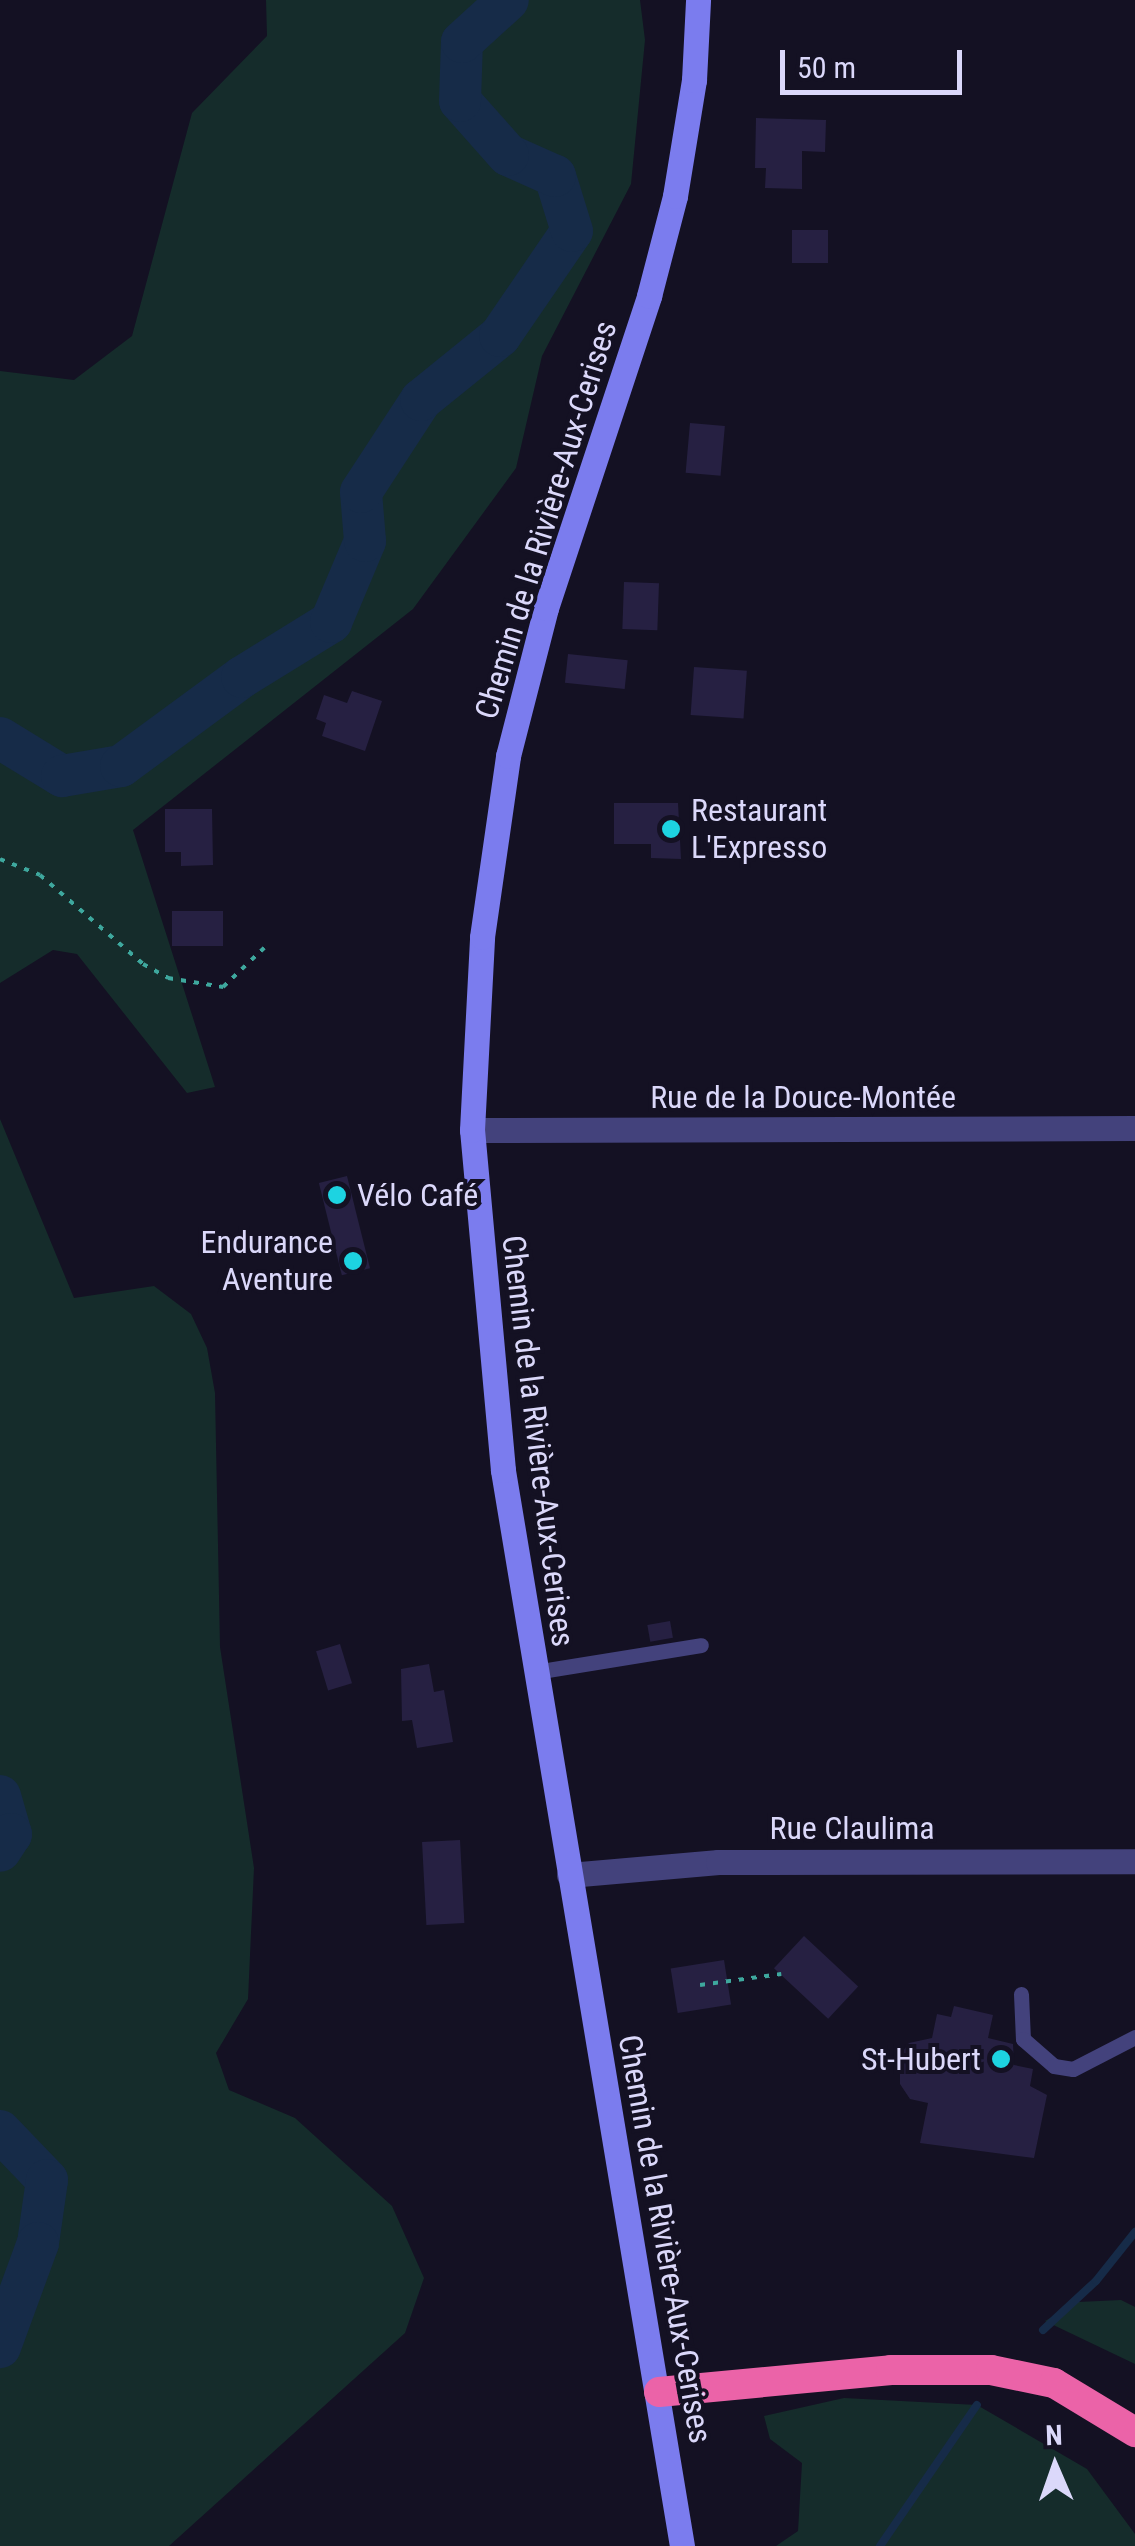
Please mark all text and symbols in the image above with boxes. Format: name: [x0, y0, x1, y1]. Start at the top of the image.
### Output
scale bar: [785, 30, 968, 92]
text: 50 m: [797, 50, 856, 85]
street label: Chemin de la Rivière-Aux-Cerises: [467, 316, 625, 724]
place label: Restaurant L'Expresso: [691, 792, 827, 867]
marker: Restaurant L'Expresso: [660, 818, 682, 840]
street label: Rue de la Douce-Montée: [650, 1078, 956, 1116]
place label: Vélo Café: [357, 1176, 478, 1214]
marker: Vélo Café: [326, 1184, 348, 1206]
place label: Endurance Aventure: [201, 1224, 333, 1299]
street label: Chemin de la Rivière-Aux-Cerises: [494, 1233, 582, 1649]
marker: Endurance Aventure: [342, 1250, 364, 1272]
street label: Rue Claulima: [769, 1809, 935, 1847]
street label: Chemin de la Rivière-Aux-Cerises: [610, 2032, 720, 2446]
place label: St-Hubert: [861, 2040, 981, 2078]
marker: St-Hubert: [990, 2048, 1012, 2070]
north arrow: [1005, 2416, 1105, 2516]
text: N: [1045, 2419, 1063, 2452]

